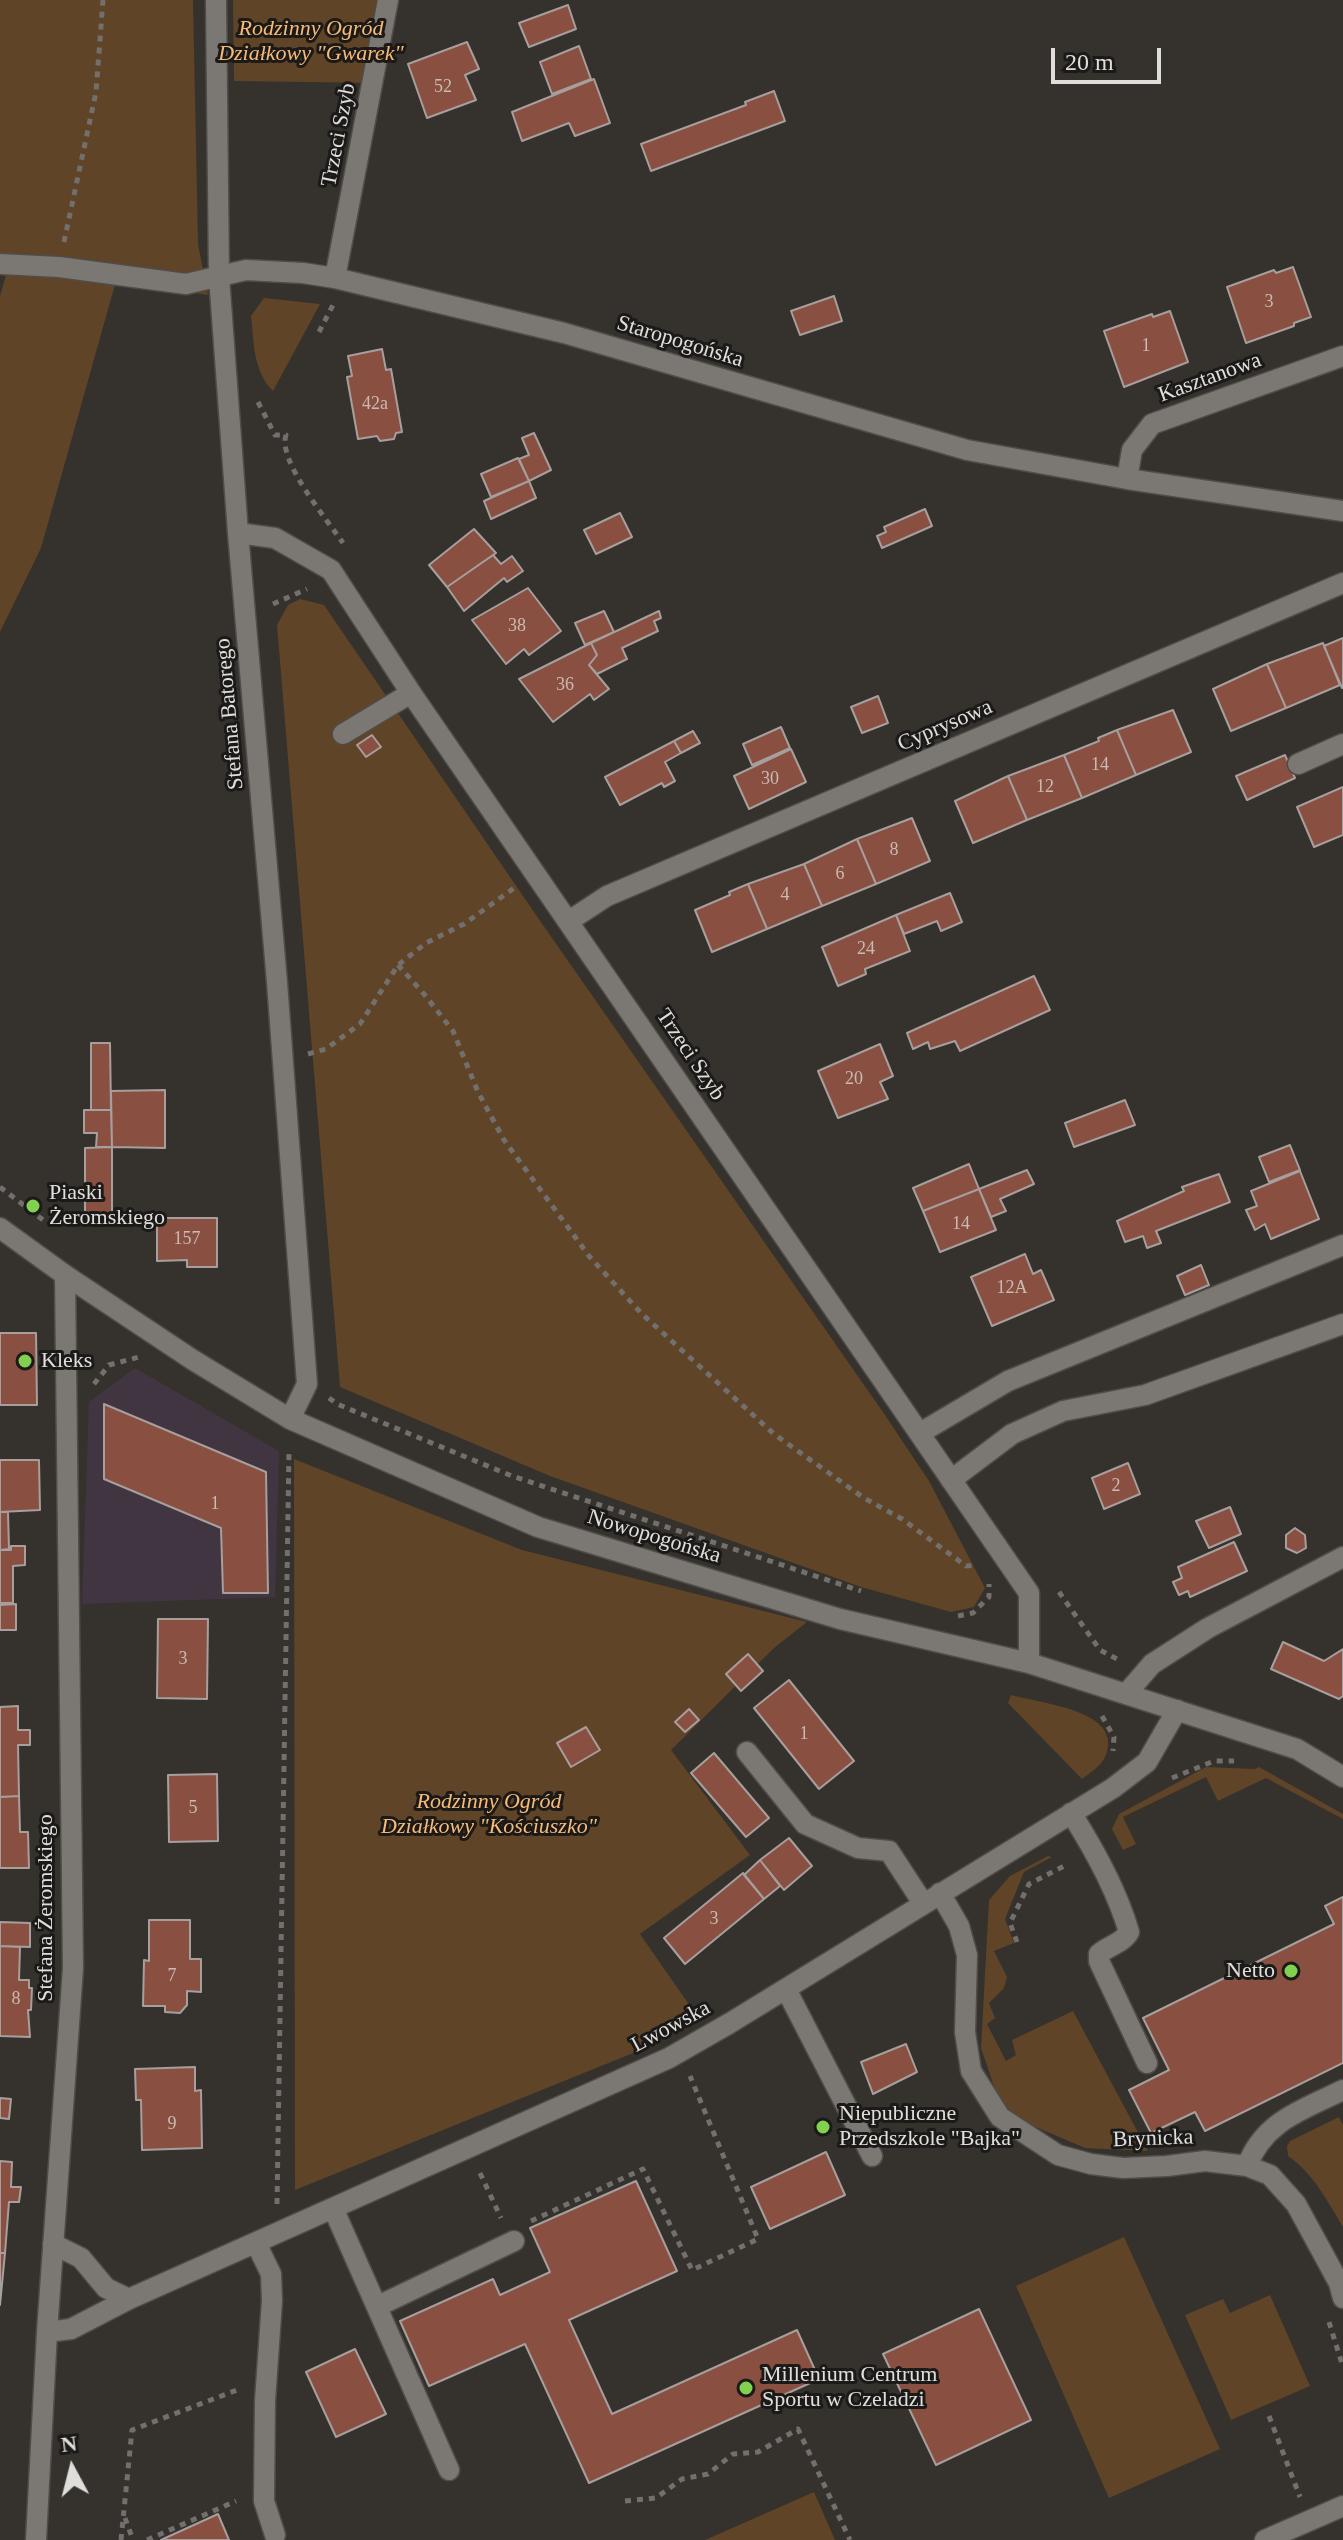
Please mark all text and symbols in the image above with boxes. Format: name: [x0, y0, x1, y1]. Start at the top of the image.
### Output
park label: Rodzinny Ogród Działkowy "Gwarek": [218, 16, 404, 68]
scale bar: [1055, 32, 1165, 82]
text: 20 m: [1065, 49, 1114, 75]
house number: 52: [434, 76, 452, 98]
street label: Trzeci Szyb: [316, 81, 362, 189]
house number: 3: [1264, 291, 1274, 313]
street label: Staropogońska: [614, 310, 746, 374]
house number: 1: [1142, 335, 1150, 357]
street label: Kasztanowa: [1155, 347, 1265, 409]
house number: 42a: [362, 393, 388, 415]
house number: 38: [508, 615, 526, 637]
street label: Stefana Batorego: [210, 637, 250, 791]
house number: 36: [556, 674, 574, 696]
street label: Cyprysowa: [894, 694, 996, 758]
house number: 14: [1091, 754, 1109, 776]
house number: 30: [761, 768, 779, 790]
house number: 12: [1036, 776, 1054, 798]
house number: 8: [890, 839, 898, 861]
house number: 6: [836, 863, 844, 885]
house number: 4: [780, 884, 790, 906]
house number: 24: [857, 938, 875, 960]
street label: Trzeci Szyb: [650, 1004, 730, 1106]
house number: 20: [845, 1068, 863, 1090]
place label: Piaski Żeromskiego: [49, 1180, 165, 1232]
marker: Piaski Żeromskiego: [24, 1197, 42, 1215]
house number: 14: [952, 1213, 970, 1235]
house number: 157: [174, 1228, 200, 1250]
house number: 12A: [997, 1277, 1027, 1299]
place label: Kleks: [41, 1348, 92, 1374]
marker: Kleks: [16, 1352, 34, 1370]
house number: 2: [1112, 1475, 1120, 1497]
house number: 1: [210, 1493, 220, 1515]
street label: Nowopogońska: [584, 1504, 724, 1570]
house number: 3: [178, 1648, 188, 1670]
house number: 1: [800, 1723, 808, 1745]
park label: Rodzinny Ogród Działkowy "Kościuszko": [381, 1789, 597, 1840]
house number: 5: [188, 1797, 198, 1819]
street label: Stefana Żeromskiego: [33, 1814, 59, 2002]
house number: 3: [710, 1908, 718, 1930]
place label: Netto: [1226, 1958, 1275, 1984]
marker: Netto: [1282, 1962, 1300, 1980]
house number: 7: [168, 1965, 176, 1987]
house number: 8: [12, 1988, 20, 2010]
street label: Lwowska: [627, 1995, 715, 2059]
place label: Niepubliczne Przedszkole "Bajka": [839, 2101, 1020, 2152]
house number: 9: [168, 2113, 176, 2135]
marker: Niepubliczne Przedszkole "Bajka": [814, 2118, 832, 2136]
street label: Brynicka: [1112, 2124, 1194, 2154]
place label: Millenium Centrum Sportu w Czeladzi: [762, 2362, 937, 2414]
marker: Millenium Centrum Sportu w Czeladzi: [737, 2379, 755, 2397]
north arrow: [32, 2428, 112, 2508]
text: N: [60, 2430, 78, 2457]

